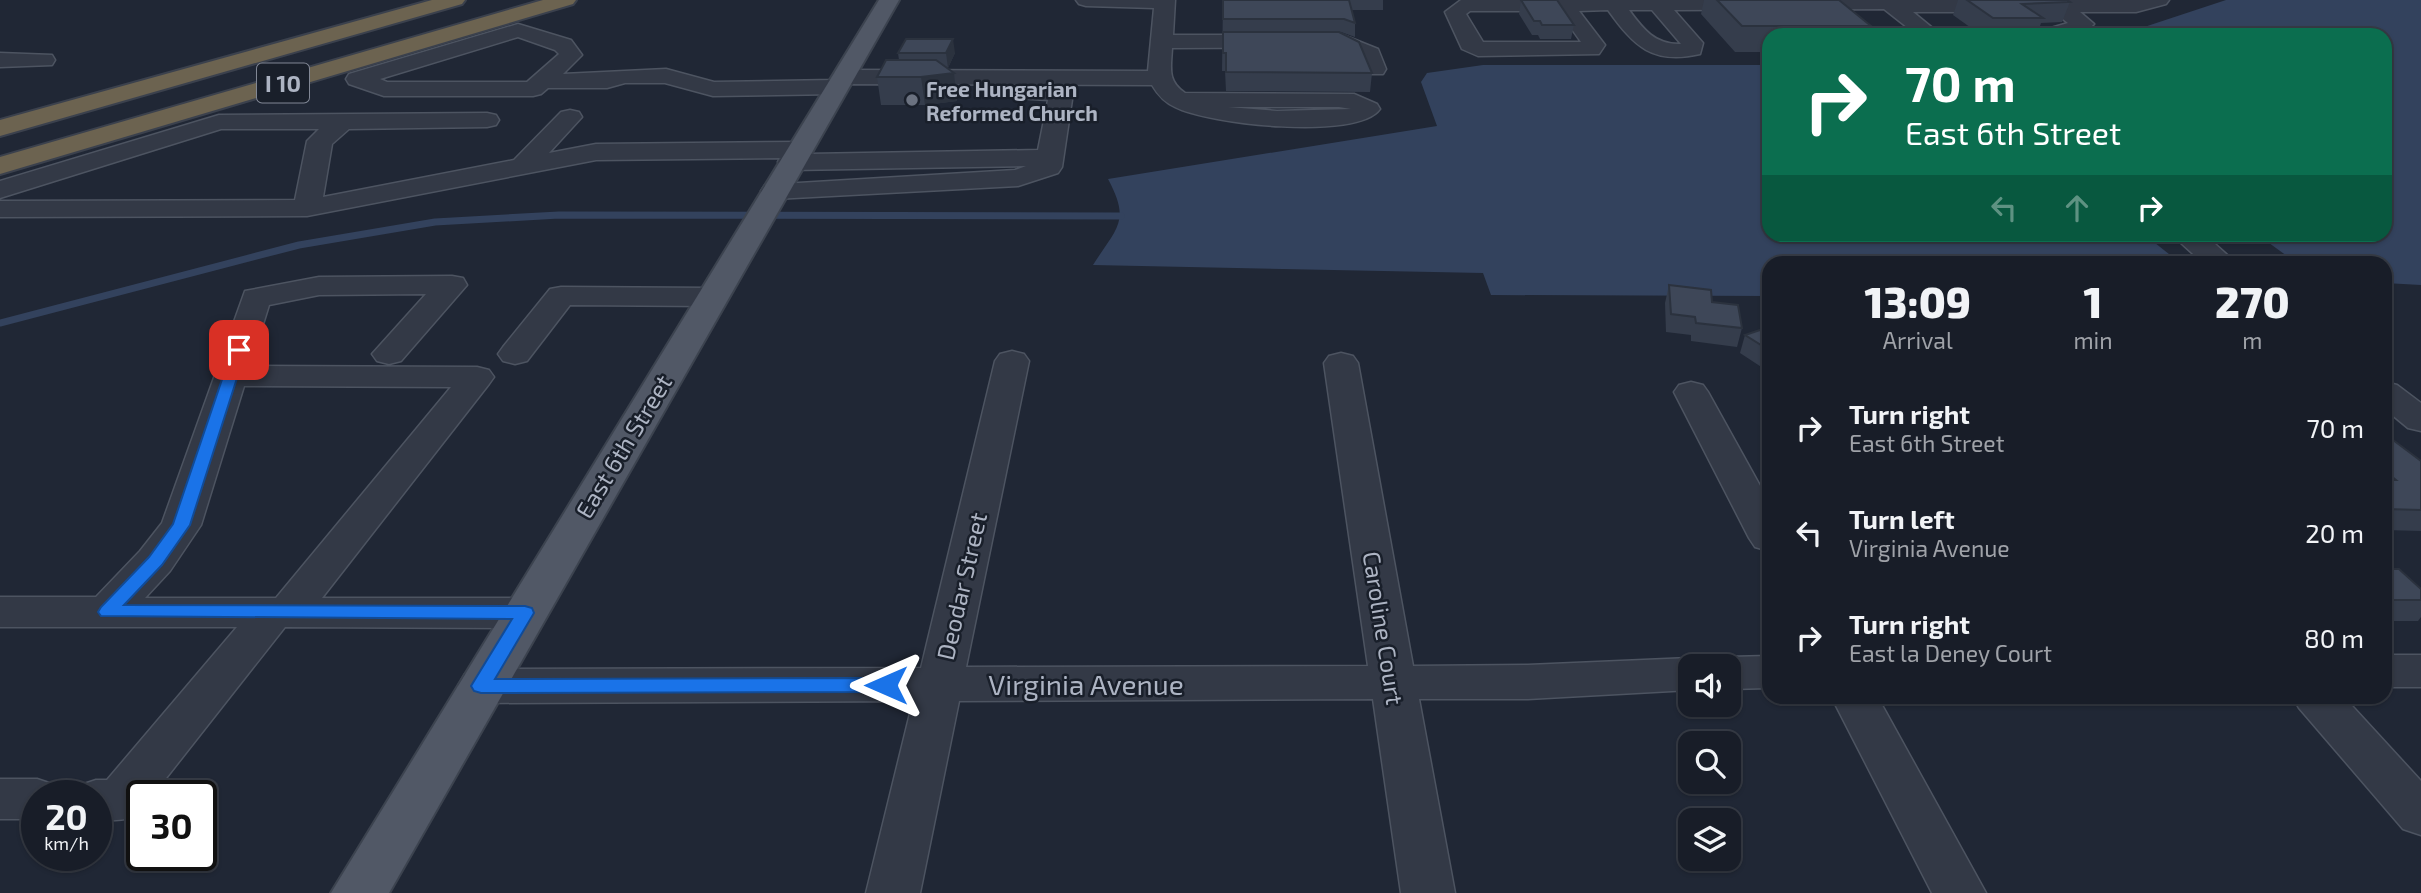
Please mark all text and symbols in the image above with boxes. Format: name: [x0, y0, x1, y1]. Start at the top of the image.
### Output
text: 70 m: [1905, 53, 2016, 112]
icon: right: [1790, 56, 1881, 147]
road number: I 10: [257, 64, 309, 102]
place label: Free Hungarian Reformed Church: [926, 76, 1098, 125]
marker: Free Hungarian Reformed Church: [904, 92, 920, 108]
text: East 6th Street: [1905, 113, 2121, 151]
icon: left: [1985, 189, 2023, 227]
icon: ahead: [2058, 189, 2096, 227]
icon: right: [2131, 189, 2169, 227]
text: 13:09: [1864, 276, 1971, 326]
text: 1: [2084, 276, 2103, 326]
text: 270: [2215, 276, 2290, 326]
pin: [209, 320, 269, 380]
text: Arrival: [1883, 326, 1953, 354]
text: min: [2073, 326, 2113, 354]
text: m: [2242, 326, 2262, 354]
icon: arrive: [220, 331, 258, 369]
street label: East 6th Street: [569, 369, 677, 523]
text: Turn right: [1849, 398, 1970, 429]
icon: right: [1790, 409, 1828, 447]
text: 70 m: [2306, 412, 2364, 443]
text: East 6th Street: [1849, 429, 2004, 457]
text: Turn left: [1849, 503, 1955, 534]
street label: Deodar Street: [930, 509, 992, 663]
icon: left: [1790, 514, 1828, 552]
text: 20 m: [2305, 517, 2364, 548]
text: Virginia Avenue: [1849, 534, 2010, 562]
street label: Caroline Court: [1358, 549, 1410, 707]
text: Turn right: [1849, 608, 1970, 639]
icon: right: [1790, 619, 1828, 657]
text: 80 m: [2304, 622, 2364, 653]
text: East la Deney Court: [1849, 639, 2052, 667]
position arrow: [849, 648, 923, 722]
map controls: [1678, 654, 1741, 871]
button: sound: [1678, 654, 1741, 717]
street label: Virginia Avenue: [988, 667, 1184, 701]
button: search: [1678, 731, 1741, 794]
speed limit sign: 30: [126, 780, 217, 871]
text: 20: [45, 795, 88, 837]
button: layers: [1678, 808, 1741, 871]
text: km/h: [44, 832, 89, 854]

